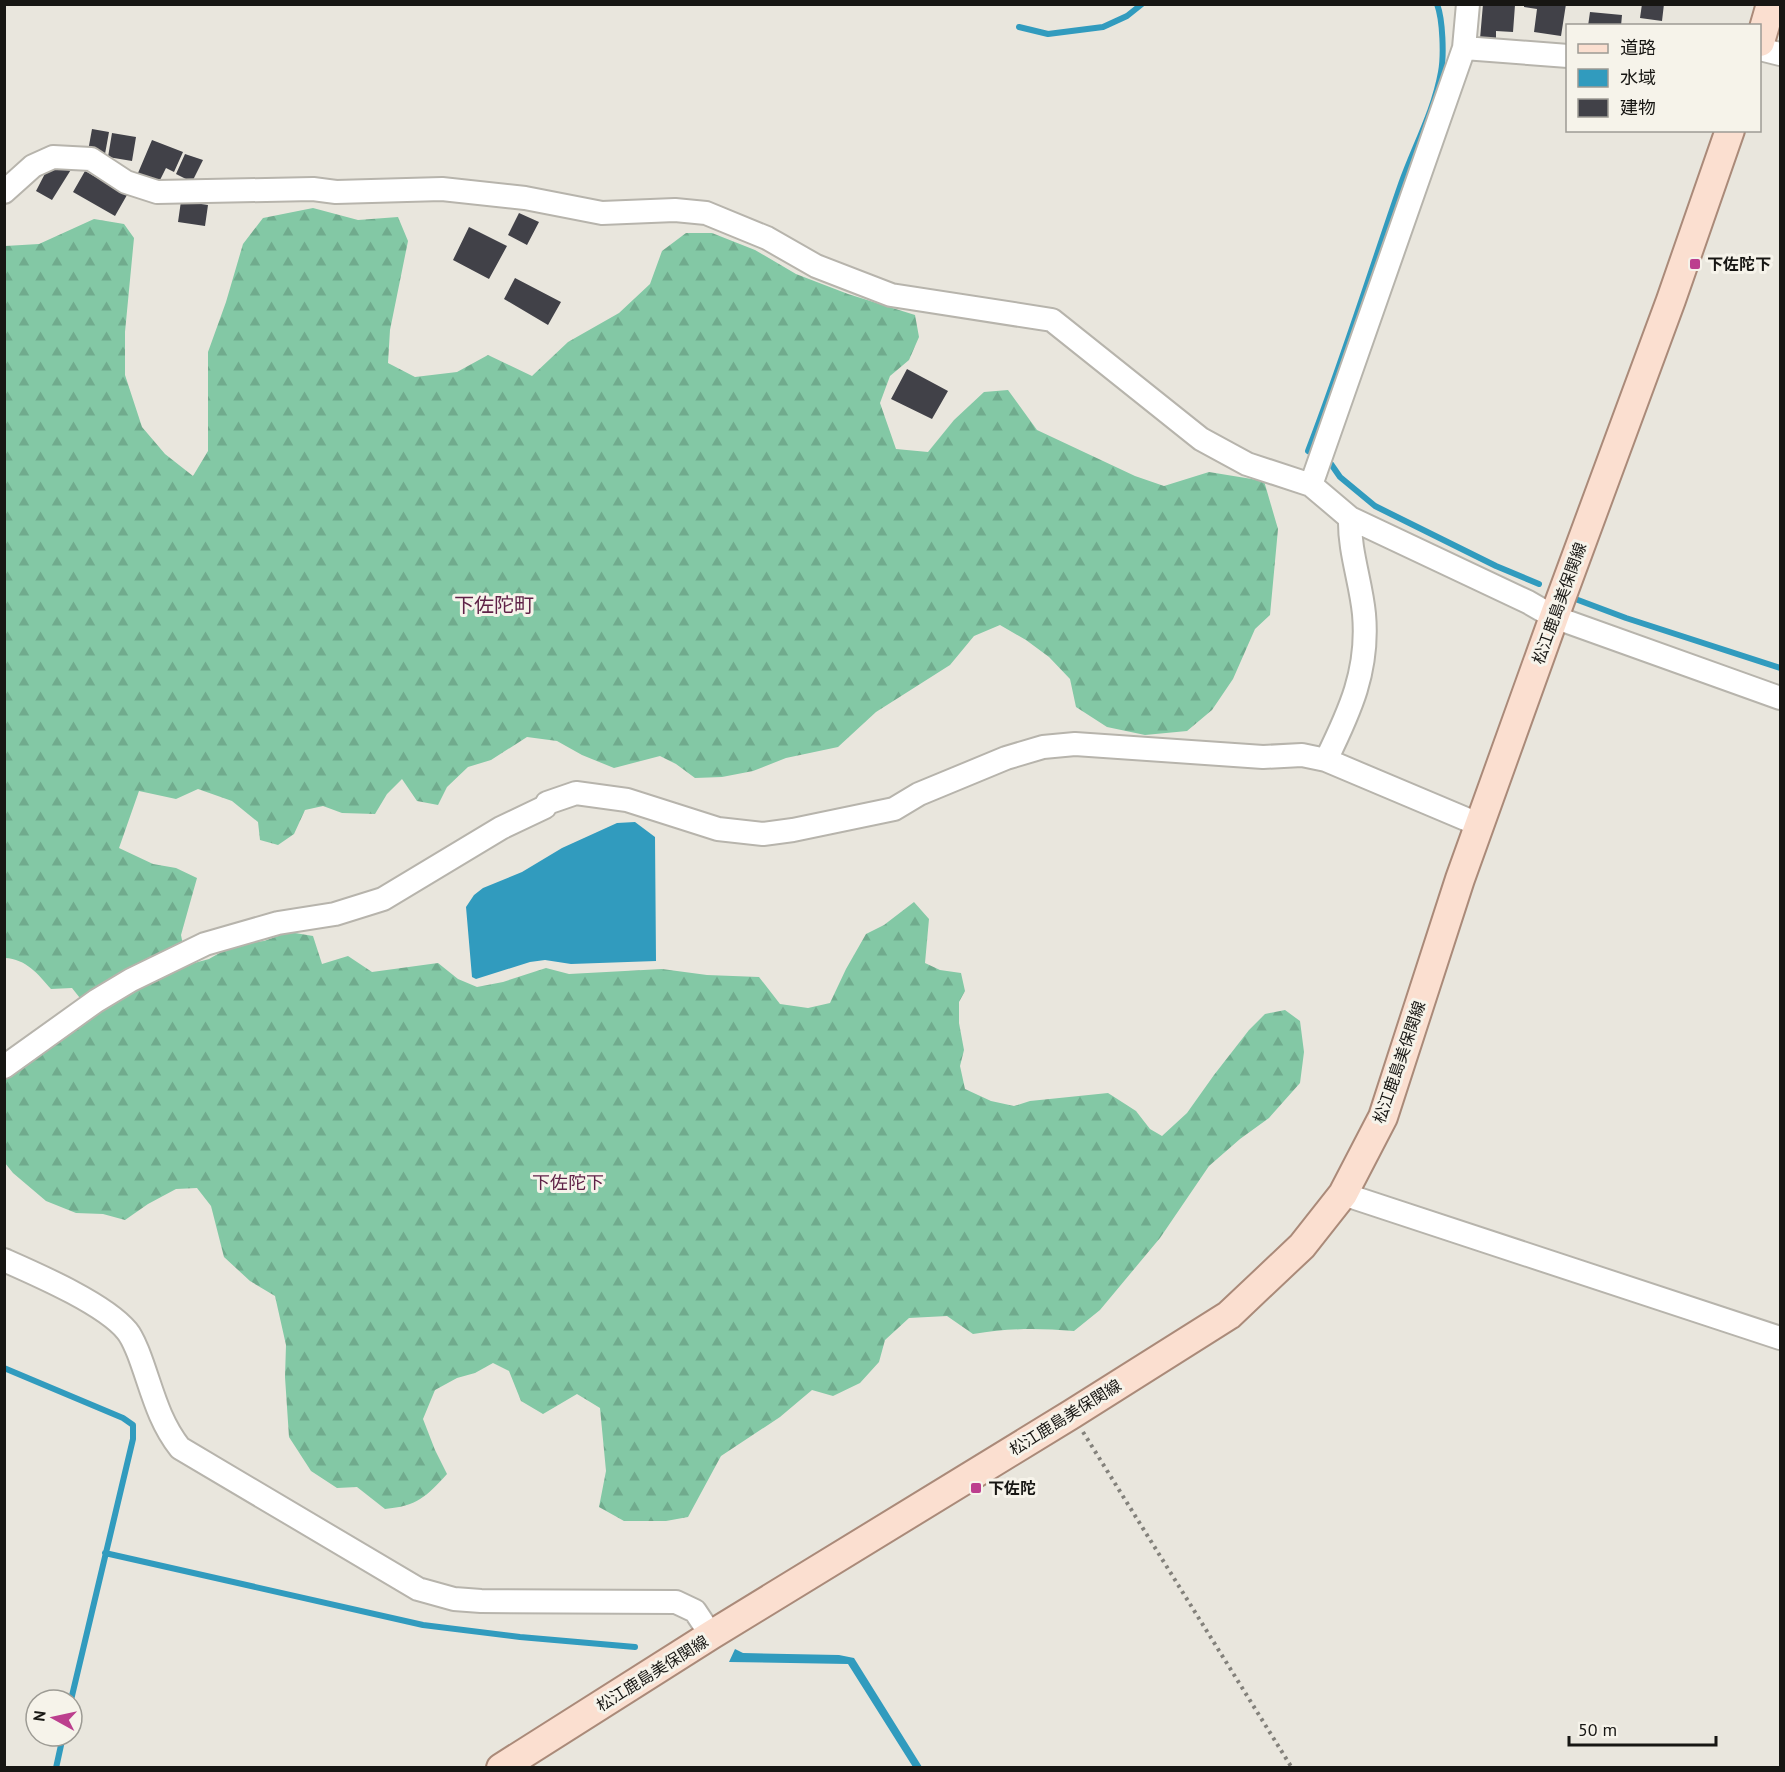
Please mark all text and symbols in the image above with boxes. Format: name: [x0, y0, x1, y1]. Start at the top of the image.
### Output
legend: [1566, 24, 1761, 132]
text: 道路: [1620, 36, 1656, 59]
text: 水域: [1620, 66, 1656, 89]
text: 建物: [1620, 96, 1656, 119]
place label: 下佐陀下: [1707, 254, 1771, 274]
marker: 下佐陀下: [1688, 257, 1702, 271]
street label: 松江鹿島美保関線: [1528, 539, 1590, 667]
district label: 下佐陀町: [454, 592, 534, 618]
street label: 松江鹿島美保関線: [1369, 998, 1429, 1126]
district label: 下佐陀下: [532, 1171, 604, 1194]
street label: 松江鹿島美保関線: [1005, 1375, 1125, 1459]
place label: 下佐陀: [988, 1478, 1036, 1498]
marker: 下佐陀: [969, 1481, 983, 1495]
street label: 松江鹿島美保関線: [592, 1631, 712, 1715]
north arrow: [24, 1688, 84, 1748]
text: N: [29, 1709, 50, 1723]
scale bar: [1569, 1709, 1716, 1747]
text: 50 m: [1578, 1718, 1617, 1741]

